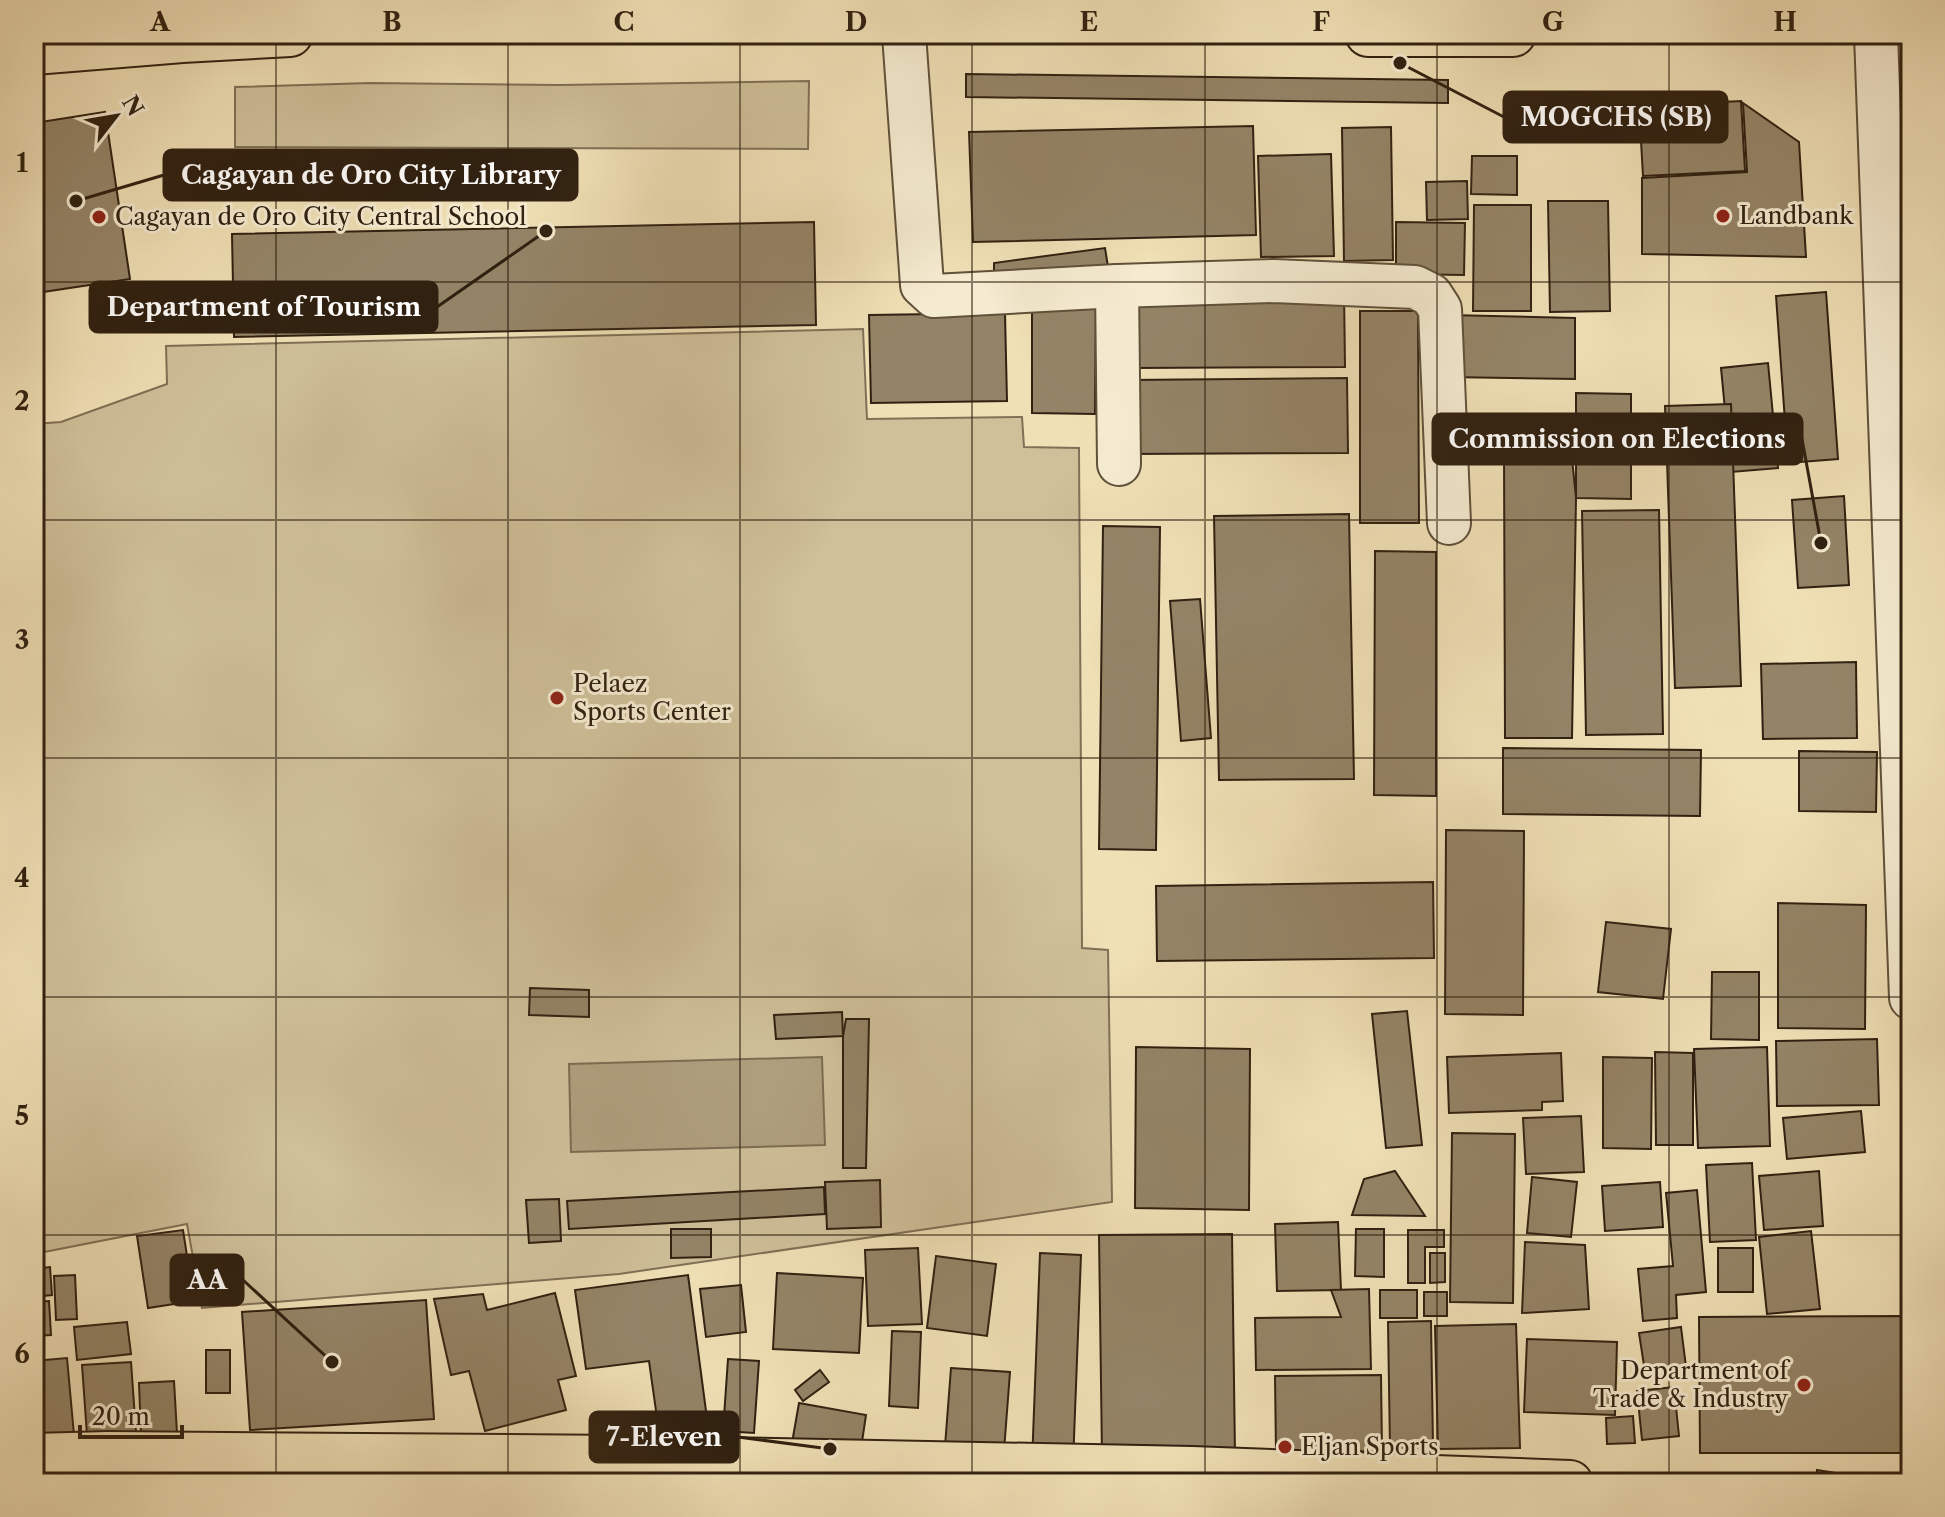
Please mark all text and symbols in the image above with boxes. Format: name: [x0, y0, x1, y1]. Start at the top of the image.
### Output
text: A: [149, 6, 171, 38]
text: B: [382, 6, 402, 38]
text: C: [614, 6, 634, 38]
text: D: [845, 6, 867, 38]
text: E: [1080, 6, 1098, 38]
text: F: [1312, 6, 1330, 38]
text: G: [1542, 6, 1564, 38]
text: H: [1773, 6, 1797, 38]
north arrow: [76, 76, 156, 156]
text: N: [116, 91, 149, 121]
callout: MOGCHS (SB): [1504, 92, 1727, 142]
text: MOGCHS (SB): [1520, 101, 1712, 133]
text: 1: [16, 147, 28, 179]
callout: Cagayan de Oro City Library: [164, 150, 577, 200]
text: Cagayan de Oro City Library: [181, 159, 562, 191]
place label: Landbank: [1739, 201, 1854, 230]
place label: Cagayan de Oro City Central School: [115, 202, 526, 231]
marker: Landbank: [1714, 207, 1732, 225]
marker: Cagayan de Oro City Central School: [90, 208, 108, 226]
callout: Department of Tourism: [90, 282, 437, 332]
text: Department of Tourism: [107, 291, 421, 323]
text: 2: [14, 385, 30, 417]
callout: Commission on Elections: [1433, 414, 1802, 464]
text: Commission on Elections: [1448, 423, 1786, 455]
text: 3: [15, 624, 29, 656]
place label: Pelaez Sports Center: [573, 669, 731, 726]
marker: Pelaez Sports Center: [548, 689, 566, 707]
text: 4: [14, 862, 30, 894]
text: 5: [15, 1100, 29, 1132]
callout: AA: [171, 1255, 243, 1305]
text: AA: [186, 1264, 228, 1296]
text: 6: [14, 1338, 30, 1370]
place label: Department of Trade & Industry: [1593, 1356, 1790, 1413]
marker: Department of Trade & Industry: [1795, 1376, 1813, 1394]
scale bar: [80, 1389, 182, 1439]
text: 20 m: [92, 1402, 150, 1431]
callout: 7-Eleven: [590, 1412, 738, 1462]
text: 7-Eleven: [606, 1421, 722, 1453]
place label: Eljan Sports: [1301, 1432, 1438, 1461]
marker: Eljan Sports: [1276, 1438, 1294, 1456]

